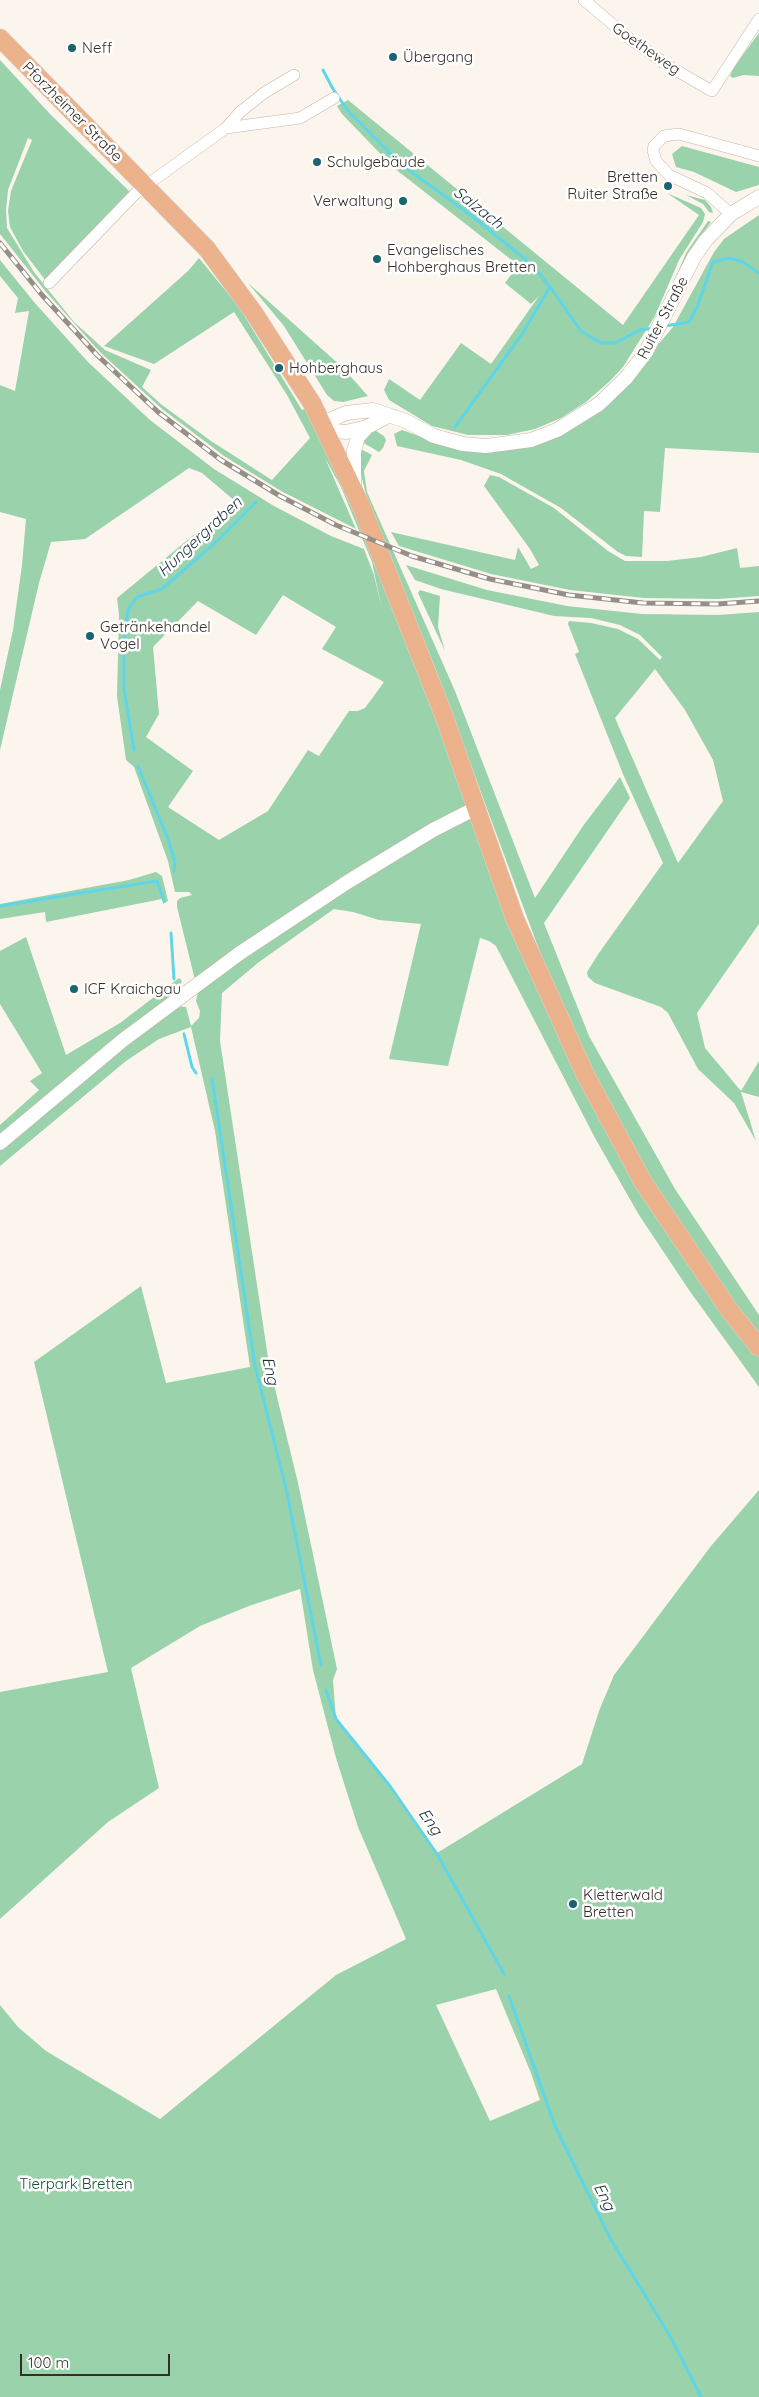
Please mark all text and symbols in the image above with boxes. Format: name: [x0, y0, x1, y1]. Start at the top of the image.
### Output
street label: Goetheweg: [608, 19, 684, 79]
place label: Neff: [82, 39, 112, 57]
marker: Neff: [66, 42, 78, 54]
place label: Übergang: [403, 48, 473, 66]
marker: Übergang: [387, 51, 399, 63]
street label: Pforzheimer Straße: [18, 58, 126, 166]
place label: Schulgebäude: [327, 153, 425, 171]
marker: Schulgebäude: [311, 156, 323, 168]
place label: Bretten Ruiter Straße: [567, 168, 658, 203]
marker: Bretten Ruiter Straße: [662, 180, 674, 192]
water label: Salzach: [450, 183, 506, 233]
place label: Verwaltung: [313, 192, 393, 210]
marker: Verwaltung: [397, 195, 409, 207]
place label: Evangelisches Hohberghaus Bretten: [387, 241, 536, 276]
marker: Evangelisches Hohberghaus Bretten: [371, 253, 383, 265]
street label: Ruiter Straße: [634, 274, 692, 362]
place label: Hohberghaus: [289, 359, 383, 377]
marker: Hohberghaus: [273, 362, 285, 374]
water label: Hungergraben: [154, 493, 246, 581]
place label: Getränkehandel Vogel: [100, 618, 211, 653]
marker: Getränkehandel Vogel: [84, 630, 96, 642]
place label: ICF Kraichgau: [84, 980, 181, 998]
marker: ICF Kraichgau: [68, 983, 80, 995]
water label: Eng: [258, 1355, 282, 1387]
water label: Eng: [414, 1805, 446, 1839]
place label: Kletterwald Bretten: [583, 1886, 663, 1921]
marker: Kletterwald Bretten: [567, 1898, 579, 1910]
park label: Tierpark Bretten: [19, 2175, 133, 2193]
water label: Eng: [589, 2180, 619, 2214]
scale bar: [22, 2344, 172, 2376]
text: 100 m: [28, 2353, 69, 2372]

